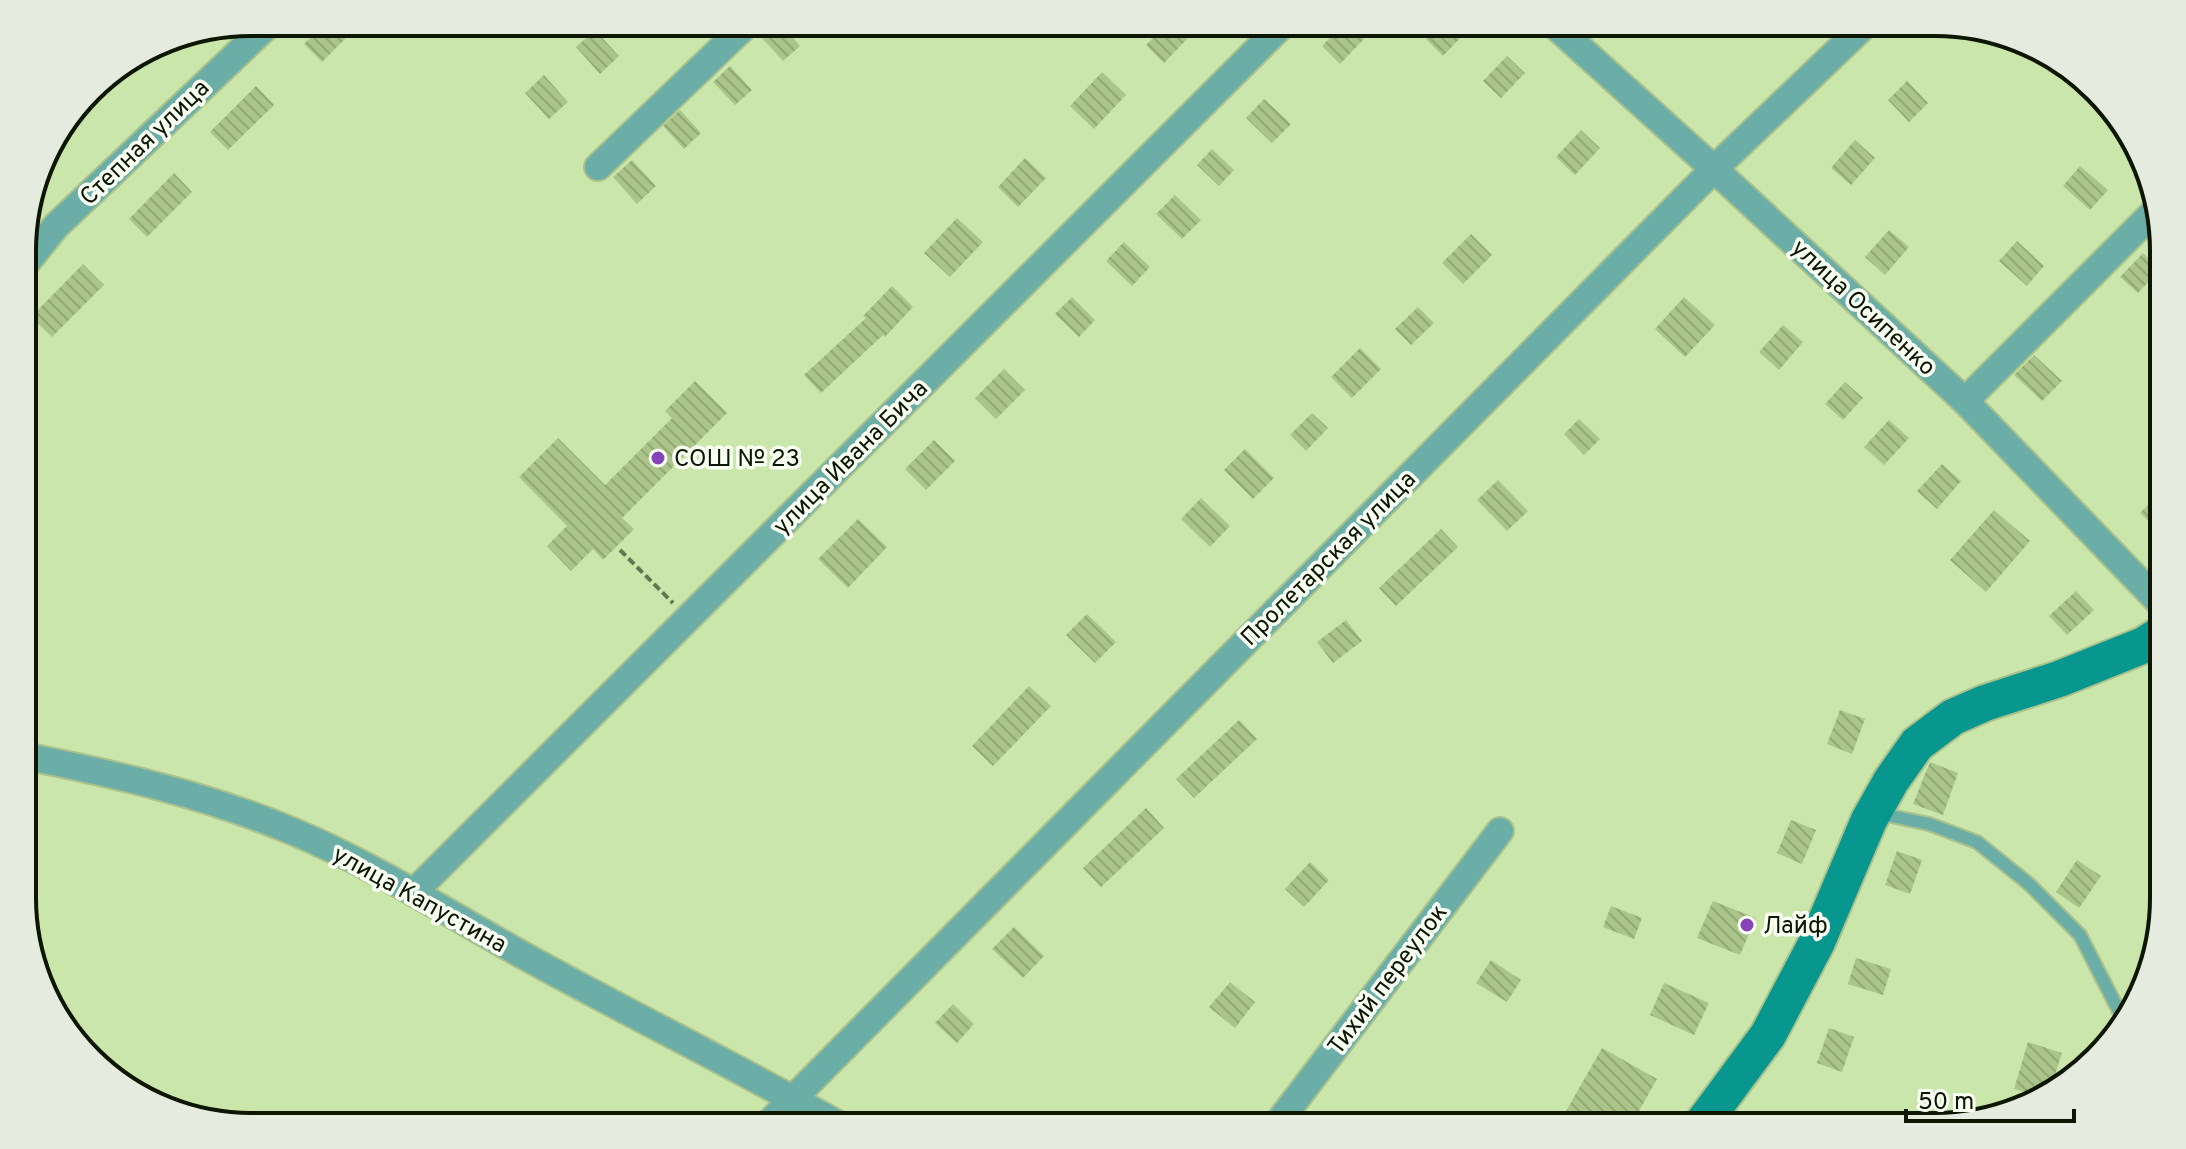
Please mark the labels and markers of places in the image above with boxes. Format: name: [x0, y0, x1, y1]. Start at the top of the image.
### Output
place label: СОШ № 23: [674, 445, 800, 475]
marker: СОШ № 23: [649, 449, 667, 467]
place label: Лайф: [1763, 912, 1828, 942]
marker: Лайф: [1738, 916, 1756, 934]

